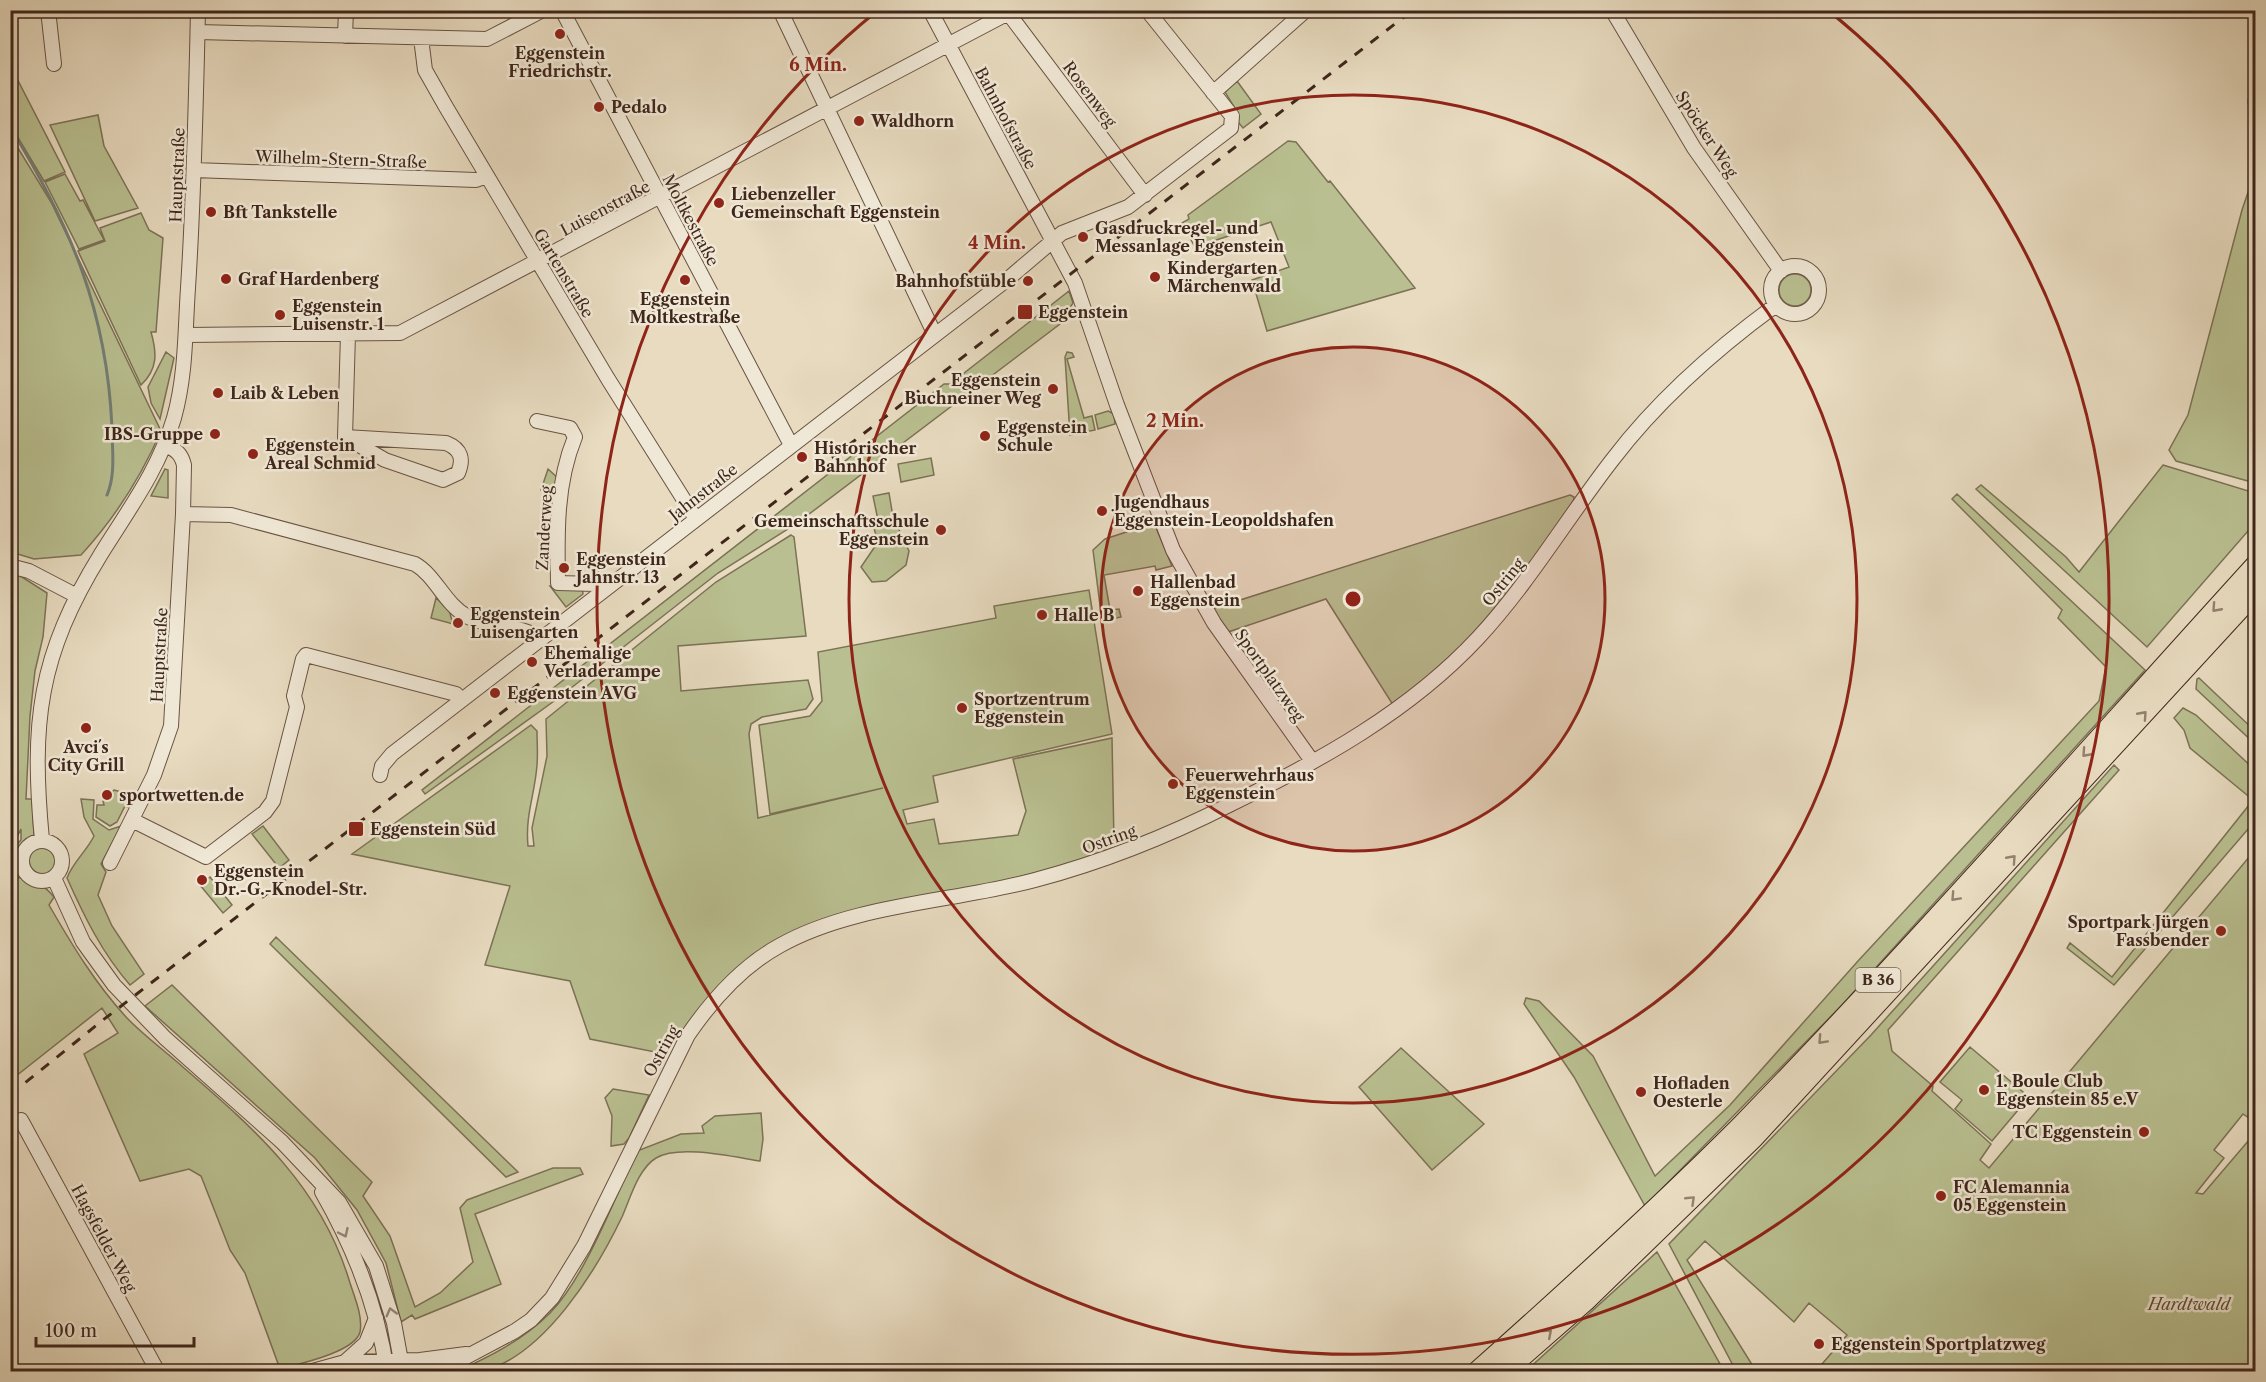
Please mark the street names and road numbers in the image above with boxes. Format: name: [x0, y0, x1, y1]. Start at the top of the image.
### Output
street label: Rosenweg: [1059, 57, 1122, 131]
street label: Bahnhofstraße: [971, 63, 1041, 173]
street label: Spöcker Weg: [1672, 87, 1743, 181]
street label: Hauptstraße: [165, 127, 189, 223]
street label: Wilhelm-Stern-Straße: [254, 146, 427, 172]
street label: Moltkestraße: [658, 171, 724, 269]
street label: Luisenstraße: [557, 176, 653, 240]
street label: Gartenstraße: [530, 225, 598, 321]
street label: Jahnstraße: [662, 459, 741, 527]
street label: Zanderweg: [532, 485, 556, 571]
street label: Ostring: [1478, 554, 1529, 610]
street label: Hauptstraße: [147, 607, 171, 703]
street label: Sportplatzweg: [1231, 625, 1310, 726]
street label: Ostring: [1079, 820, 1139, 858]
road number: B 36: [1856, 968, 1900, 992]
street label: Ostring: [639, 1021, 684, 1080]
street label: Hagsfelder Weg: [67, 1181, 141, 1296]

